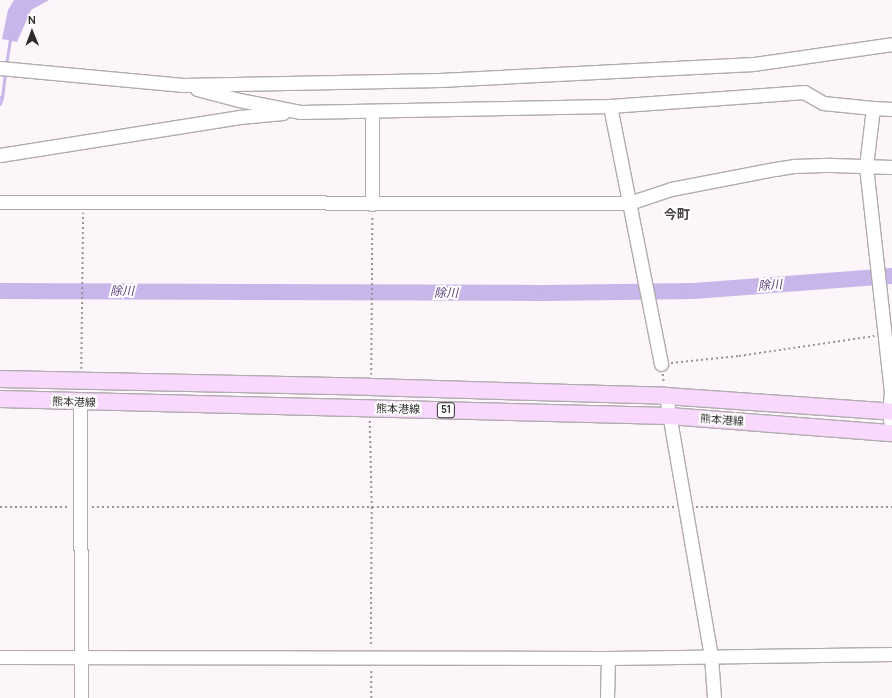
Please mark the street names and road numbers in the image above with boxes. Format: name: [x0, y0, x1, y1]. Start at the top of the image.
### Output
street label: 熊本港線: [52, 395, 96, 409]
street label: 熊本港線: [376, 402, 420, 416]
road number: 51: [436, 402, 456, 418]
street label: 熊本港線: [700, 412, 744, 428]

